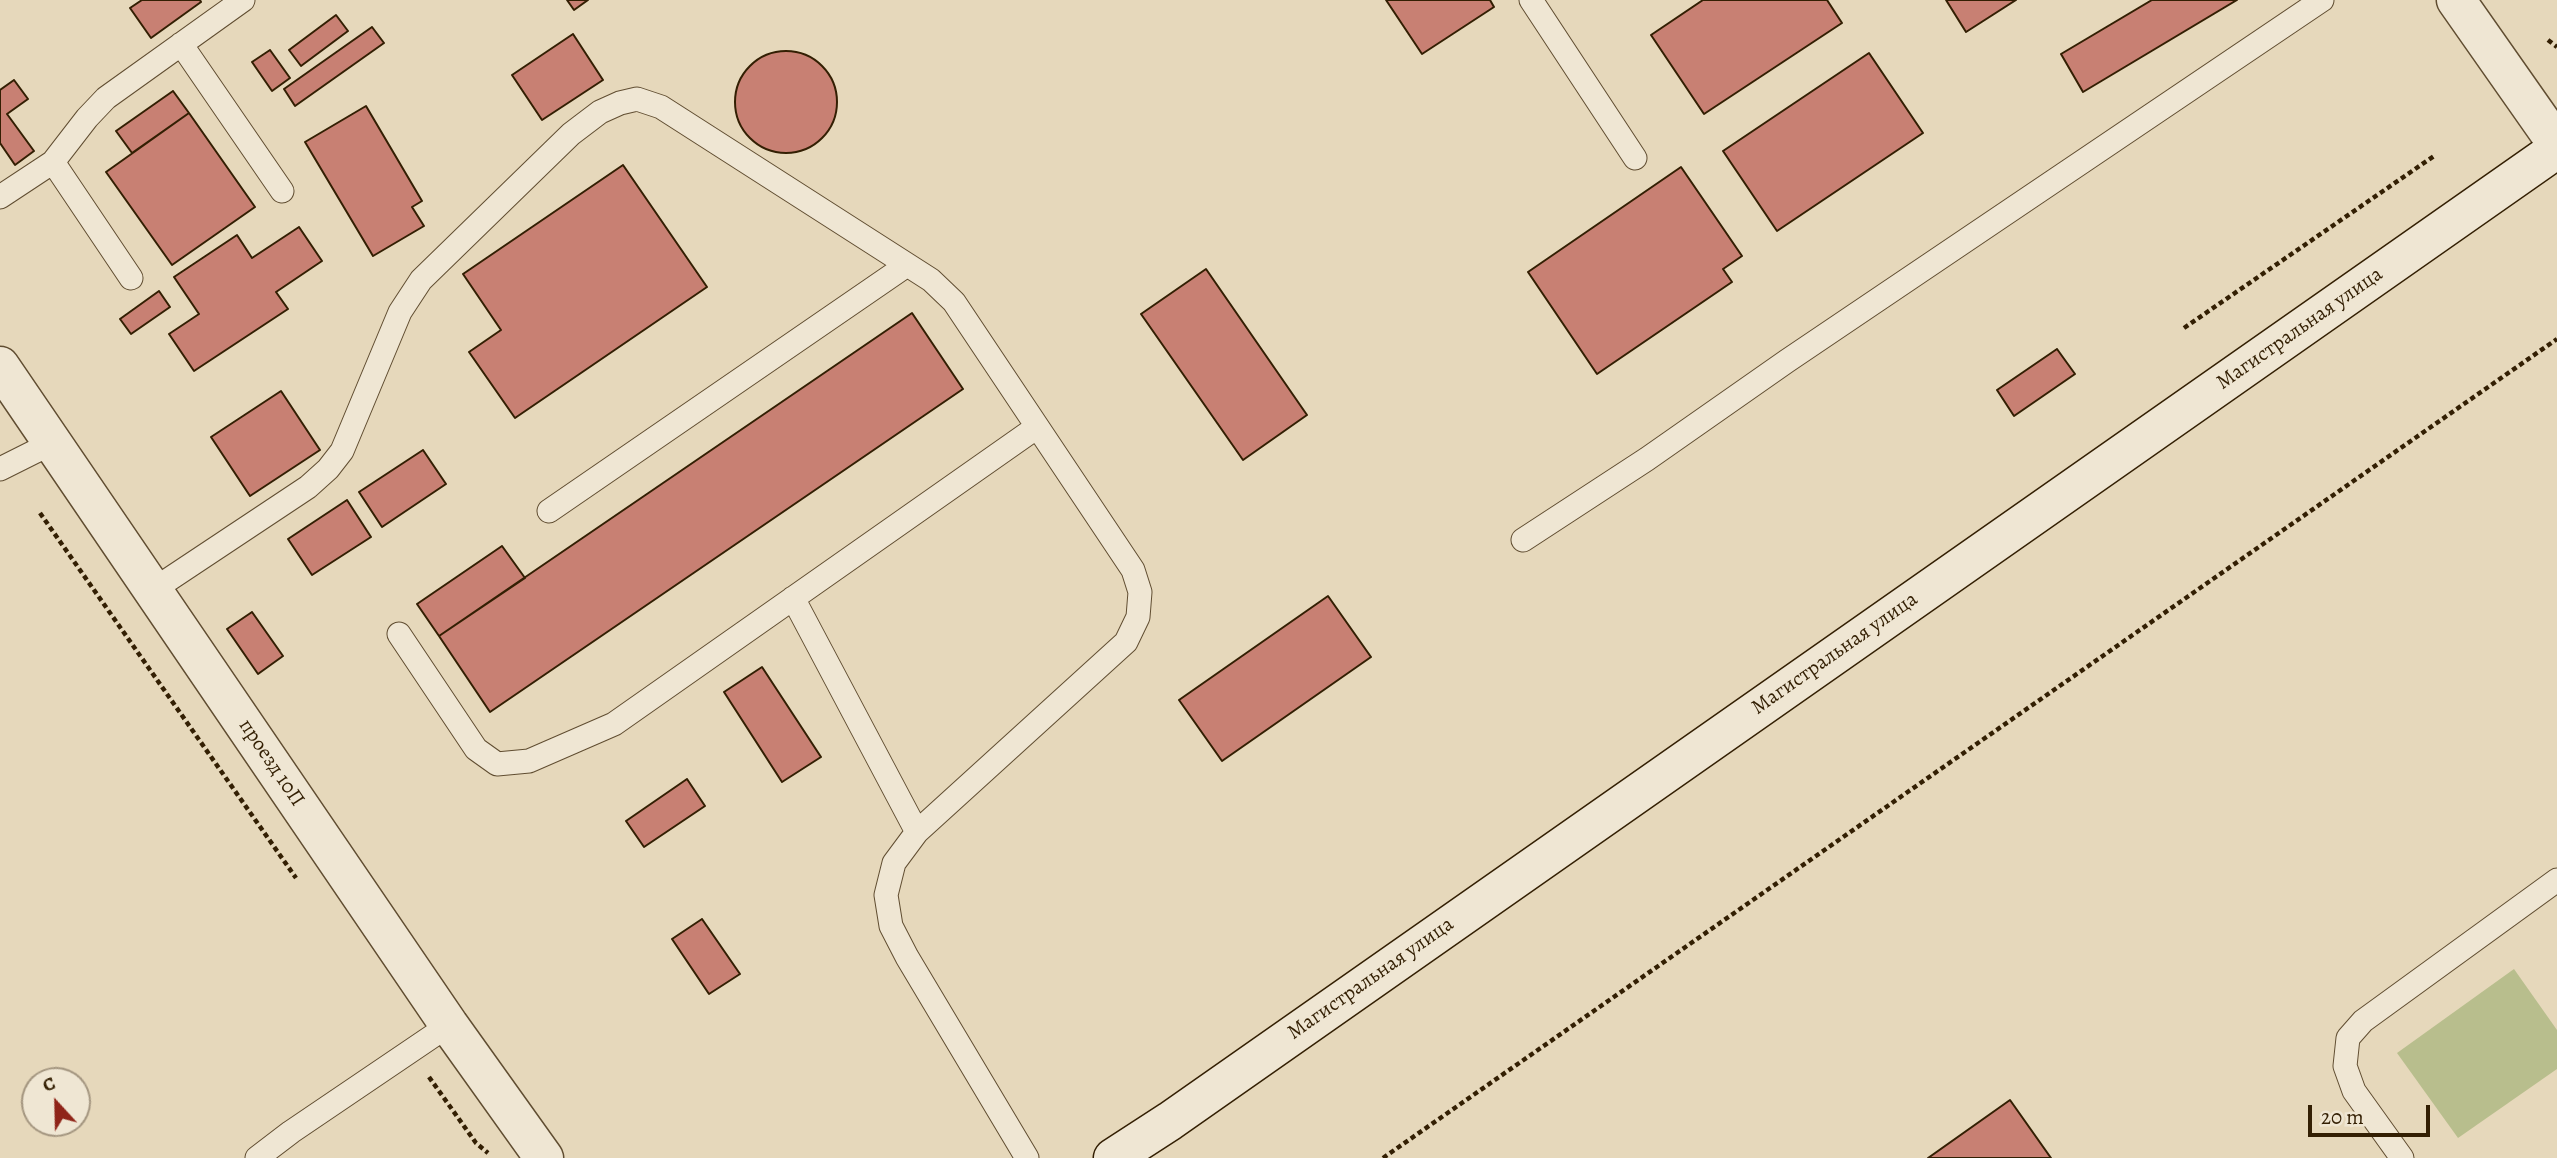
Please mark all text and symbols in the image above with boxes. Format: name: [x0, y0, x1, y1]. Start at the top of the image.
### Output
street label: Магистральная улица: [2212, 262, 2388, 396]
street label: Магистральная улица: [1747, 587, 1923, 721]
street label: проезд 10П: [233, 715, 309, 811]
street label: Магистральная улица: [1283, 912, 1459, 1046]
north arrow: [21, 1067, 91, 1137]
text: С: [39, 1070, 59, 1099]
scale bar: [2312, 1092, 2434, 1136]
text: 20 m: [2321, 1103, 2364, 1131]

